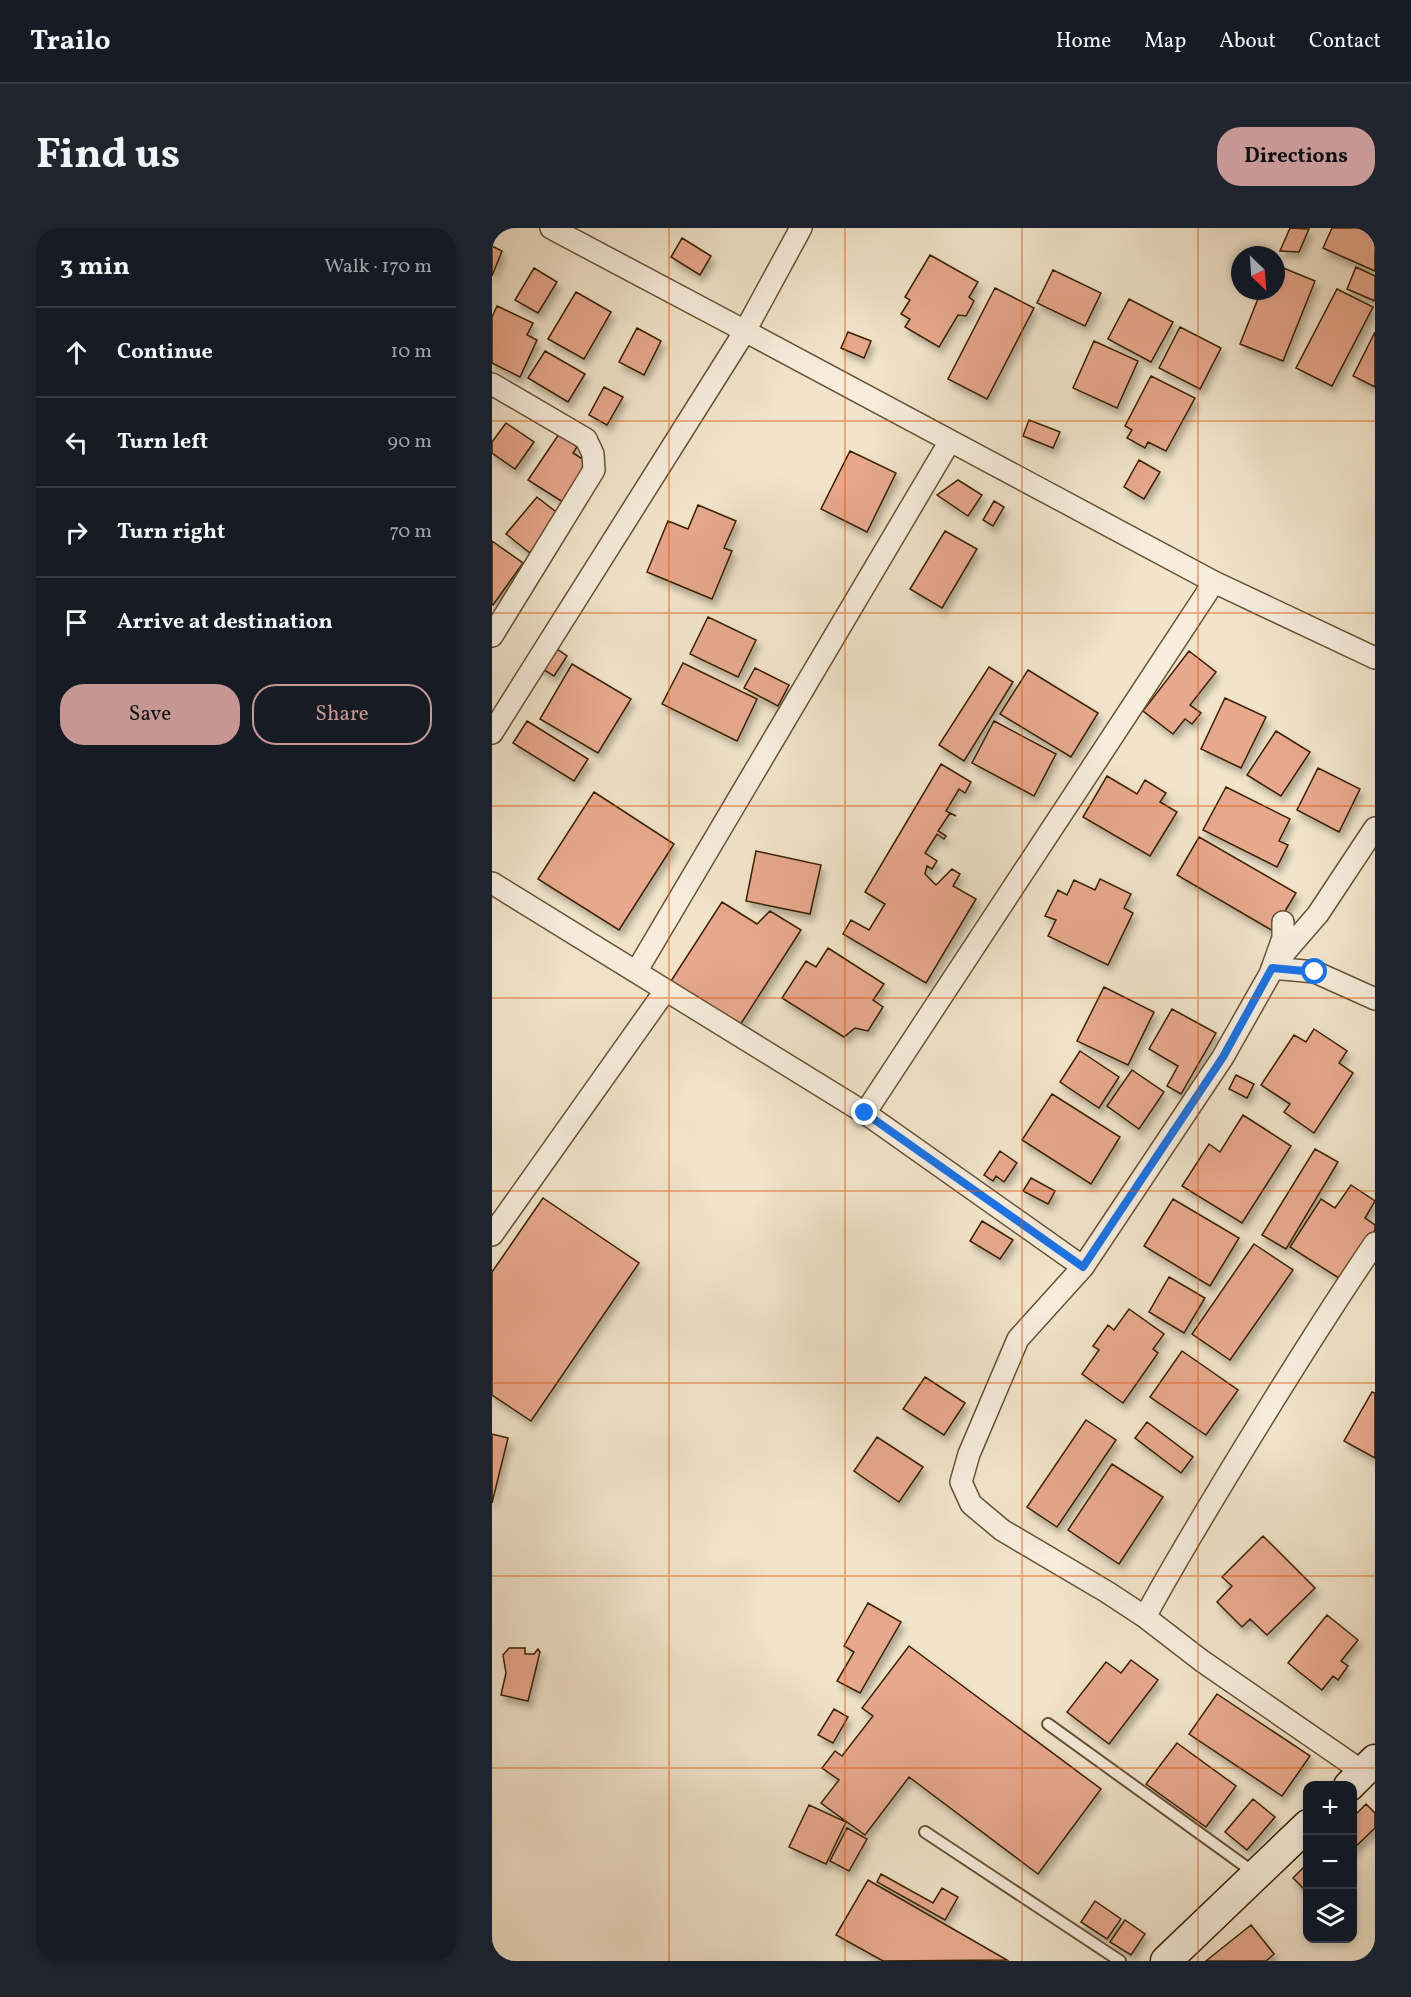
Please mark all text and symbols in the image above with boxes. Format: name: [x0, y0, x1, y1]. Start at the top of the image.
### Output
text: Trailo: [30, 22, 111, 61]
text: Home: [1056, 27, 1111, 56]
text: Map: [1144, 27, 1186, 56]
text: About: [1219, 27, 1276, 56]
text: Contact: [1309, 27, 1381, 56]
text: Find us: [36, 127, 180, 186]
button: Directions: [1217, 127, 1375, 186]
north arrow: [1231, 246, 1285, 300]
text: 3 min: [60, 249, 130, 285]
text: Walk · 170 m: [324, 253, 432, 281]
icon: ahead: [60, 336, 93, 369]
text: Continue: [117, 337, 213, 368]
text: 10 m: [391, 338, 432, 366]
icon: left: [60, 426, 93, 459]
text: Turn left: [117, 427, 208, 458]
text: 90 m: [388, 428, 432, 456]
icon: right: [60, 516, 93, 549]
text: Turn right: [117, 517, 225, 548]
text: 70 m: [389, 518, 432, 546]
icon: arrive: [60, 606, 93, 639]
text: Arrive at destination: [117, 607, 333, 638]
button: Save: [60, 684, 240, 745]
button: Share: [252, 684, 432, 745]
route start: [1301, 958, 1327, 984]
route end: [851, 1099, 877, 1125]
map controls: [1303, 1781, 1357, 1943]
button: +: [1303, 1781, 1357, 1835]
button: −: [1303, 1835, 1357, 1889]
button: layers: [1303, 1889, 1357, 1943]

